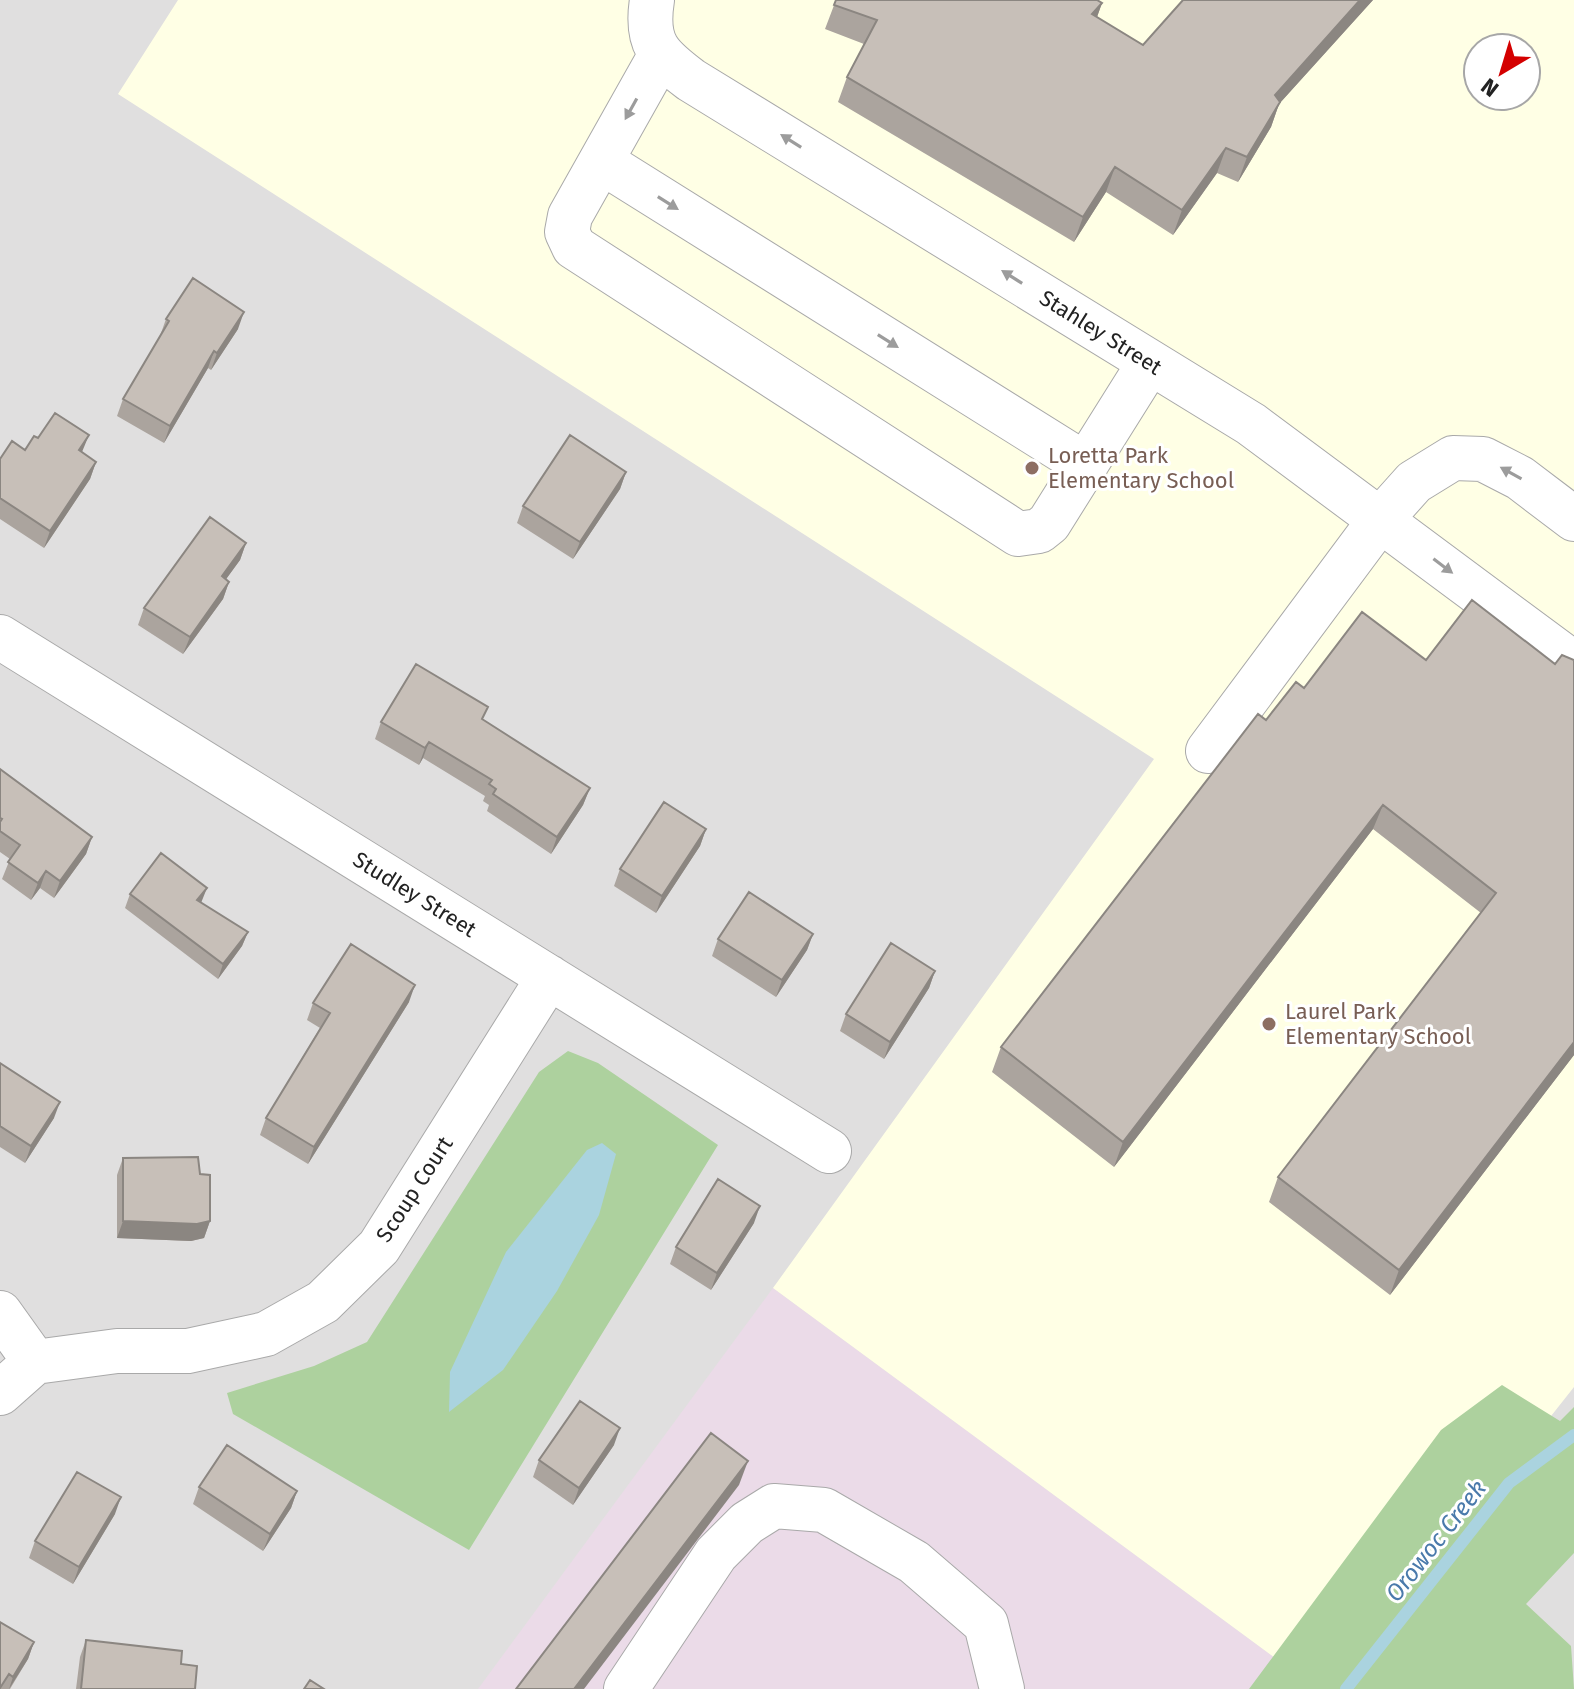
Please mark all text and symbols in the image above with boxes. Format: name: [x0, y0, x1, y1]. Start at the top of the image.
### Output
north arrow: [1462, 32, 1542, 112]
text: N: [1476, 72, 1504, 102]
one-way arrow: [624, 98, 638, 120]
one-way arrow: [780, 135, 802, 149]
one-way arrow: [657, 196, 679, 210]
one-way arrow: [1001, 271, 1023, 285]
street label: Stahley Street: [1035, 284, 1167, 381]
one-way arrow: [877, 334, 899, 348]
place label: Loretta Park Elementary School: [1048, 442, 1234, 494]
marker: Loretta Park Elementary School: [1023, 459, 1041, 477]
one-way arrow: [1499, 467, 1522, 480]
one-way arrow: [1433, 558, 1453, 574]
street label: Studley Street: [348, 846, 481, 943]
place label: Laurel Park Elementary School: [1285, 998, 1471, 1050]
marker: Laurel Park Elementary School: [1260, 1015, 1278, 1033]
street label: Scoup Court: [370, 1131, 459, 1247]
water label: Orowoc Creek: [1380, 1475, 1492, 1607]

